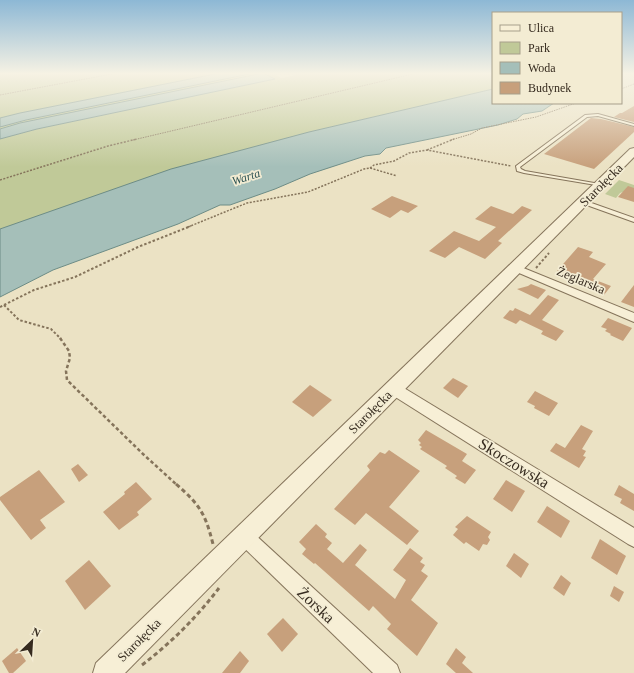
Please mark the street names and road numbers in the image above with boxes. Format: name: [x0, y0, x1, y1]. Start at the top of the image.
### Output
street label: Starołęcka: [576, 160, 626, 210]
street label: Żeglarska: [554, 263, 608, 297]
street label: Starołęcka: [345, 387, 395, 437]
street label: Skoczowska: [476, 435, 552, 491]
street label: Żorska: [294, 584, 338, 626]
street label: Starołęcka: [114, 615, 164, 665]

